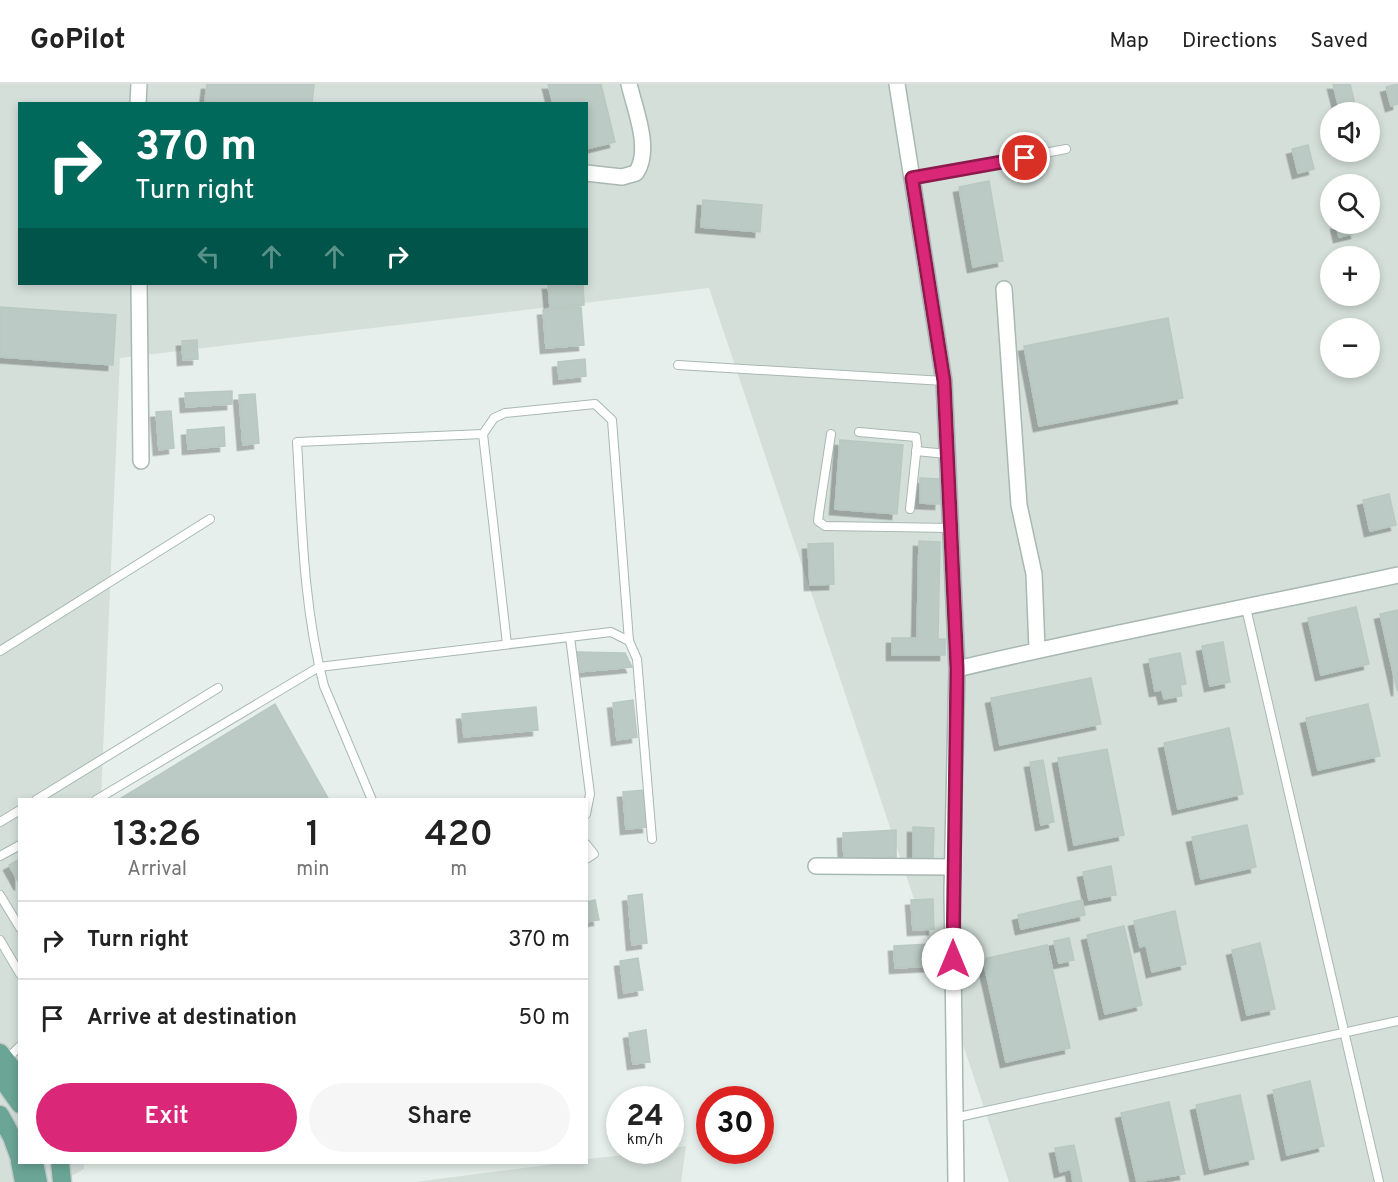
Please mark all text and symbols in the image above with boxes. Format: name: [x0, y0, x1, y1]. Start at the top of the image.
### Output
text: GoPilot: [30, 23, 125, 59]
text: Map: [1109, 28, 1149, 55]
text: Directions: [1182, 28, 1277, 55]
text: Saved: [1310, 28, 1368, 55]
map controls: [1320, 102, 1380, 378]
button: sound: [1320, 102, 1380, 162]
text: 370 m: [135, 122, 257, 175]
icon: right: [36, 126, 114, 204]
pin: [999, 132, 1050, 183]
icon: arrive: [1008, 141, 1041, 174]
text: Turn right: [135, 174, 254, 208]
button: search: [1320, 174, 1380, 234]
icon: left: [192, 240, 225, 273]
icon: ahead: [255, 240, 288, 273]
icon: ahead: [318, 240, 351, 273]
icon: right: [381, 240, 414, 273]
button: +: [1320, 246, 1380, 306]
button: −: [1320, 318, 1380, 378]
text: 13:26: [113, 813, 201, 859]
text: 1: [306, 813, 320, 859]
text: 420: [425, 813, 493, 859]
text: Arrival: [127, 857, 187, 883]
text: min: [296, 857, 330, 883]
text: m: [450, 857, 467, 883]
icon: right: [36, 924, 69, 957]
text: Turn right: [87, 927, 189, 954]
text: 370 m: [508, 927, 570, 954]
position arrow: [921, 927, 985, 991]
icon: arrive: [36, 1002, 69, 1035]
text: Arrive at destination: [87, 1005, 297, 1032]
text: 50 m: [518, 1005, 570, 1032]
button: Exit: [36, 1083, 297, 1152]
button: Share: [309, 1083, 570, 1152]
speed limit sign: 30: [696, 1086, 774, 1164]
text: 24: [626, 1099, 664, 1136]
text: km/h: [627, 1131, 663, 1150]

